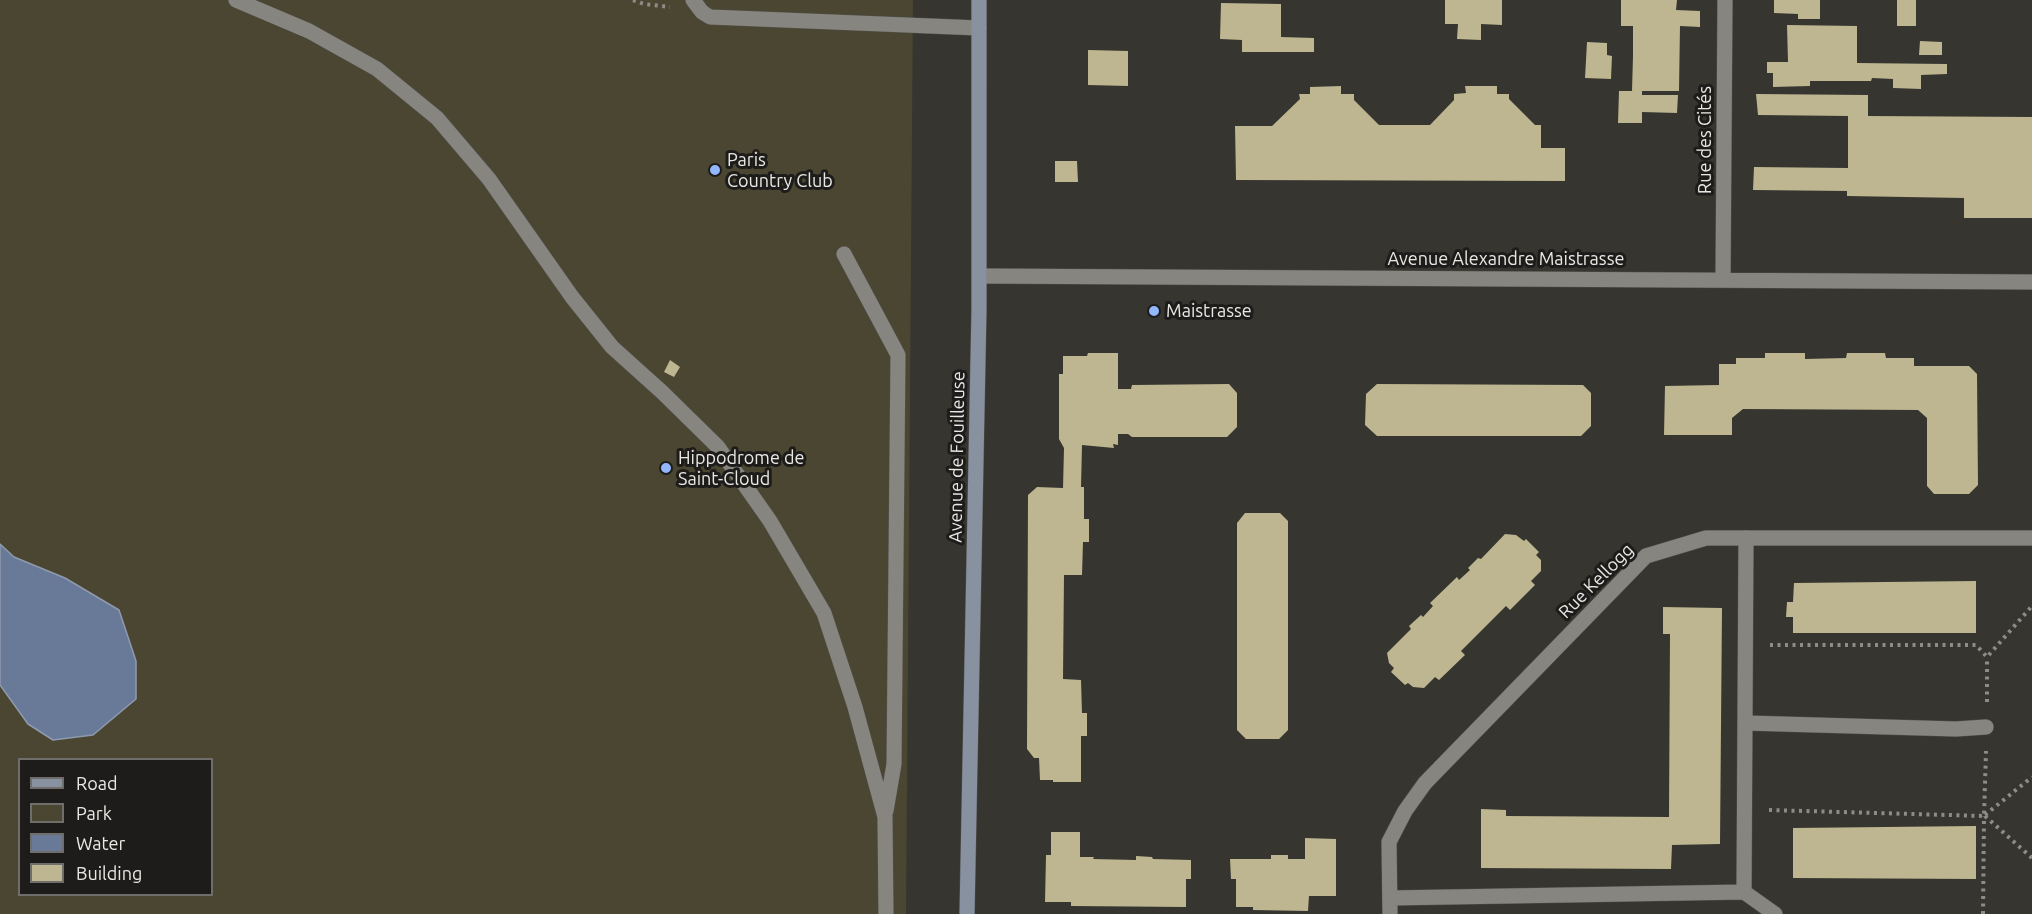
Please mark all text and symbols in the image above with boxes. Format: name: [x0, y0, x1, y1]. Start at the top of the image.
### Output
street label: Rue des Cités: [1694, 86, 1716, 194]
place label: Paris Country Club: [727, 149, 833, 192]
marker: Paris Country Club: [708, 163, 722, 177]
street label: Avenue Alexandre Maistrasse: [1388, 248, 1624, 270]
place label: Maistrasse: [1166, 300, 1252, 322]
marker: Maistrasse: [1147, 304, 1161, 318]
street label: Avenue de Fouilleuse: [945, 371, 969, 543]
place label: Hippodrome de Saint-Cloud: [678, 447, 804, 490]
marker: Hippodrome de Saint-Cloud: [659, 461, 673, 475]
street label: Rue Kellogg: [1554, 539, 1638, 623]
legend: [18, 758, 213, 896]
text: Road: [76, 773, 118, 793]
text: Park: [76, 803, 112, 823]
text: Water: [76, 833, 125, 853]
text: Building: [76, 863, 142, 883]

